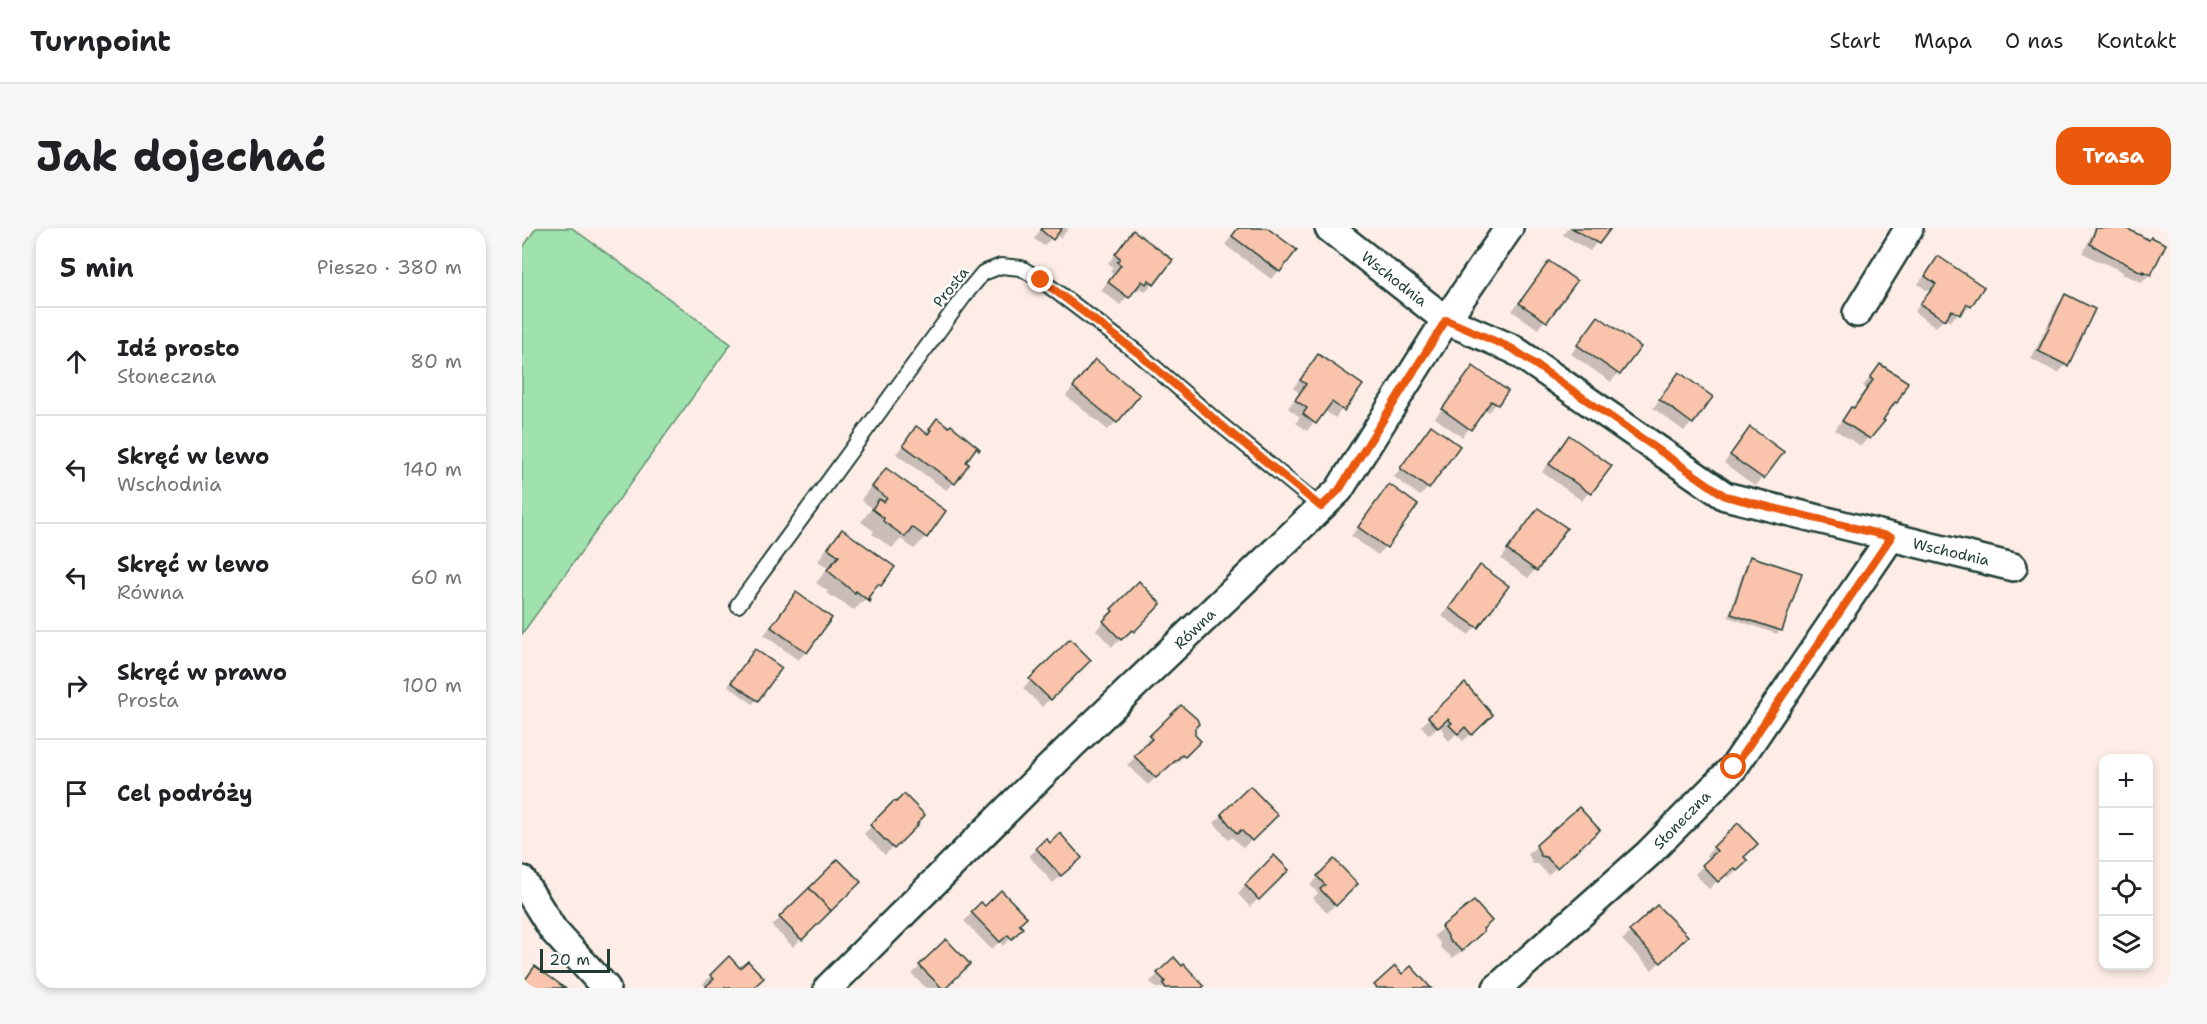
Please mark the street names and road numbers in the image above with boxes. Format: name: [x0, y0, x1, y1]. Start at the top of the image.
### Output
street label: Wschodnia: [1357, 247, 1432, 311]
street label: Prosta: [929, 262, 974, 311]
street label: Wschodnia: [1911, 533, 1992, 571]
street label: Równa: [1170, 604, 1221, 654]
street label: Słoneczna: [1649, 786, 1715, 854]

